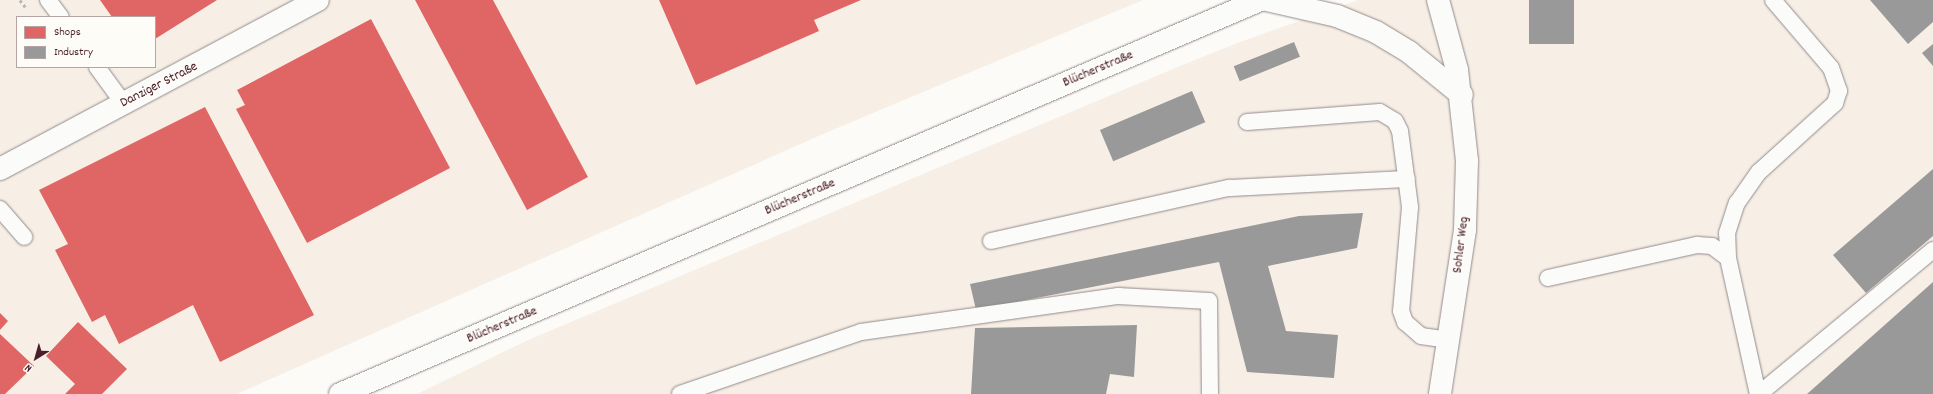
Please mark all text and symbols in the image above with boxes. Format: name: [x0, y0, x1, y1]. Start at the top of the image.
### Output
legend: [16, 16, 156, 68]
text: Shops: [54, 24, 81, 41]
text: Industry: [54, 44, 93, 61]
street label: Blücherstraße: [1060, 47, 1136, 91]
street label: Danziger Straße: [117, 58, 201, 112]
street label: Blücherstraße: [762, 175, 838, 219]
street label: Sohler Weg: [1449, 216, 1473, 274]
street label: Blücherstraße: [464, 303, 540, 347]
north arrow: [16, 338, 56, 378]
text: N: [22, 360, 36, 376]

